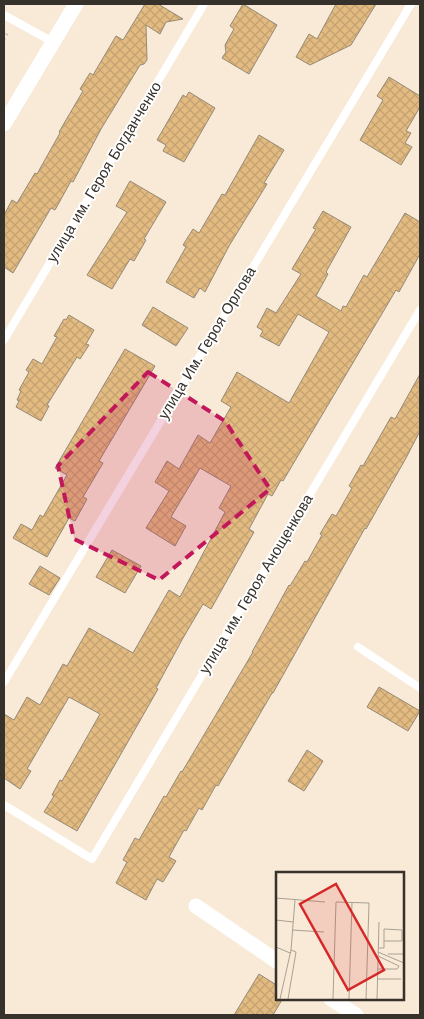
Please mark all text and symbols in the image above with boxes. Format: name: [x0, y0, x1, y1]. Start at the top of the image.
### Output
street label: улица им. Героя Богданченко: [43, 78, 165, 266]
street label: улица Им. Героя Орлова: [154, 263, 260, 423]
street label: улица им. Героя Анощенкова: [195, 490, 317, 677]
inset map: [276, 872, 404, 999]

